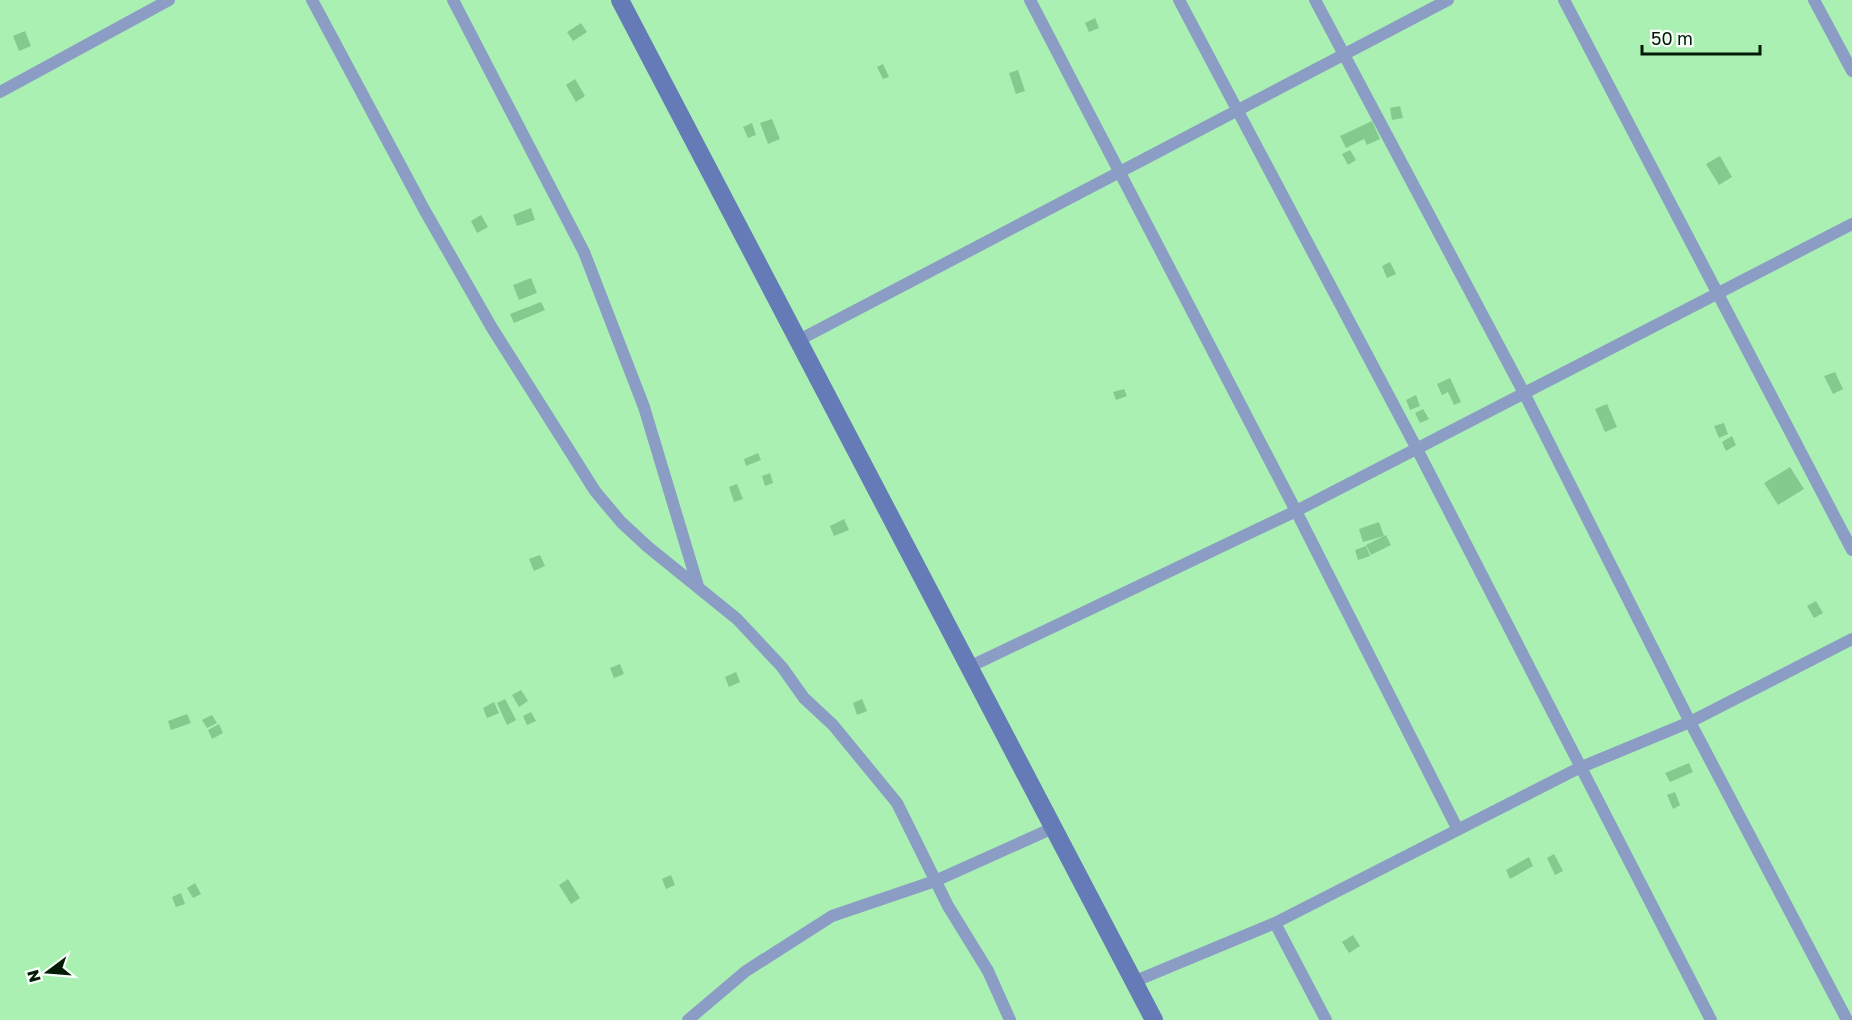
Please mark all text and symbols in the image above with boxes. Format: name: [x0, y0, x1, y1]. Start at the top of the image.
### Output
scale bar: [1642, 18, 1760, 56]
text: 50 m: [1651, 27, 1693, 49]
north arrow: [18, 942, 78, 1002]
text: N: [22, 968, 45, 985]

